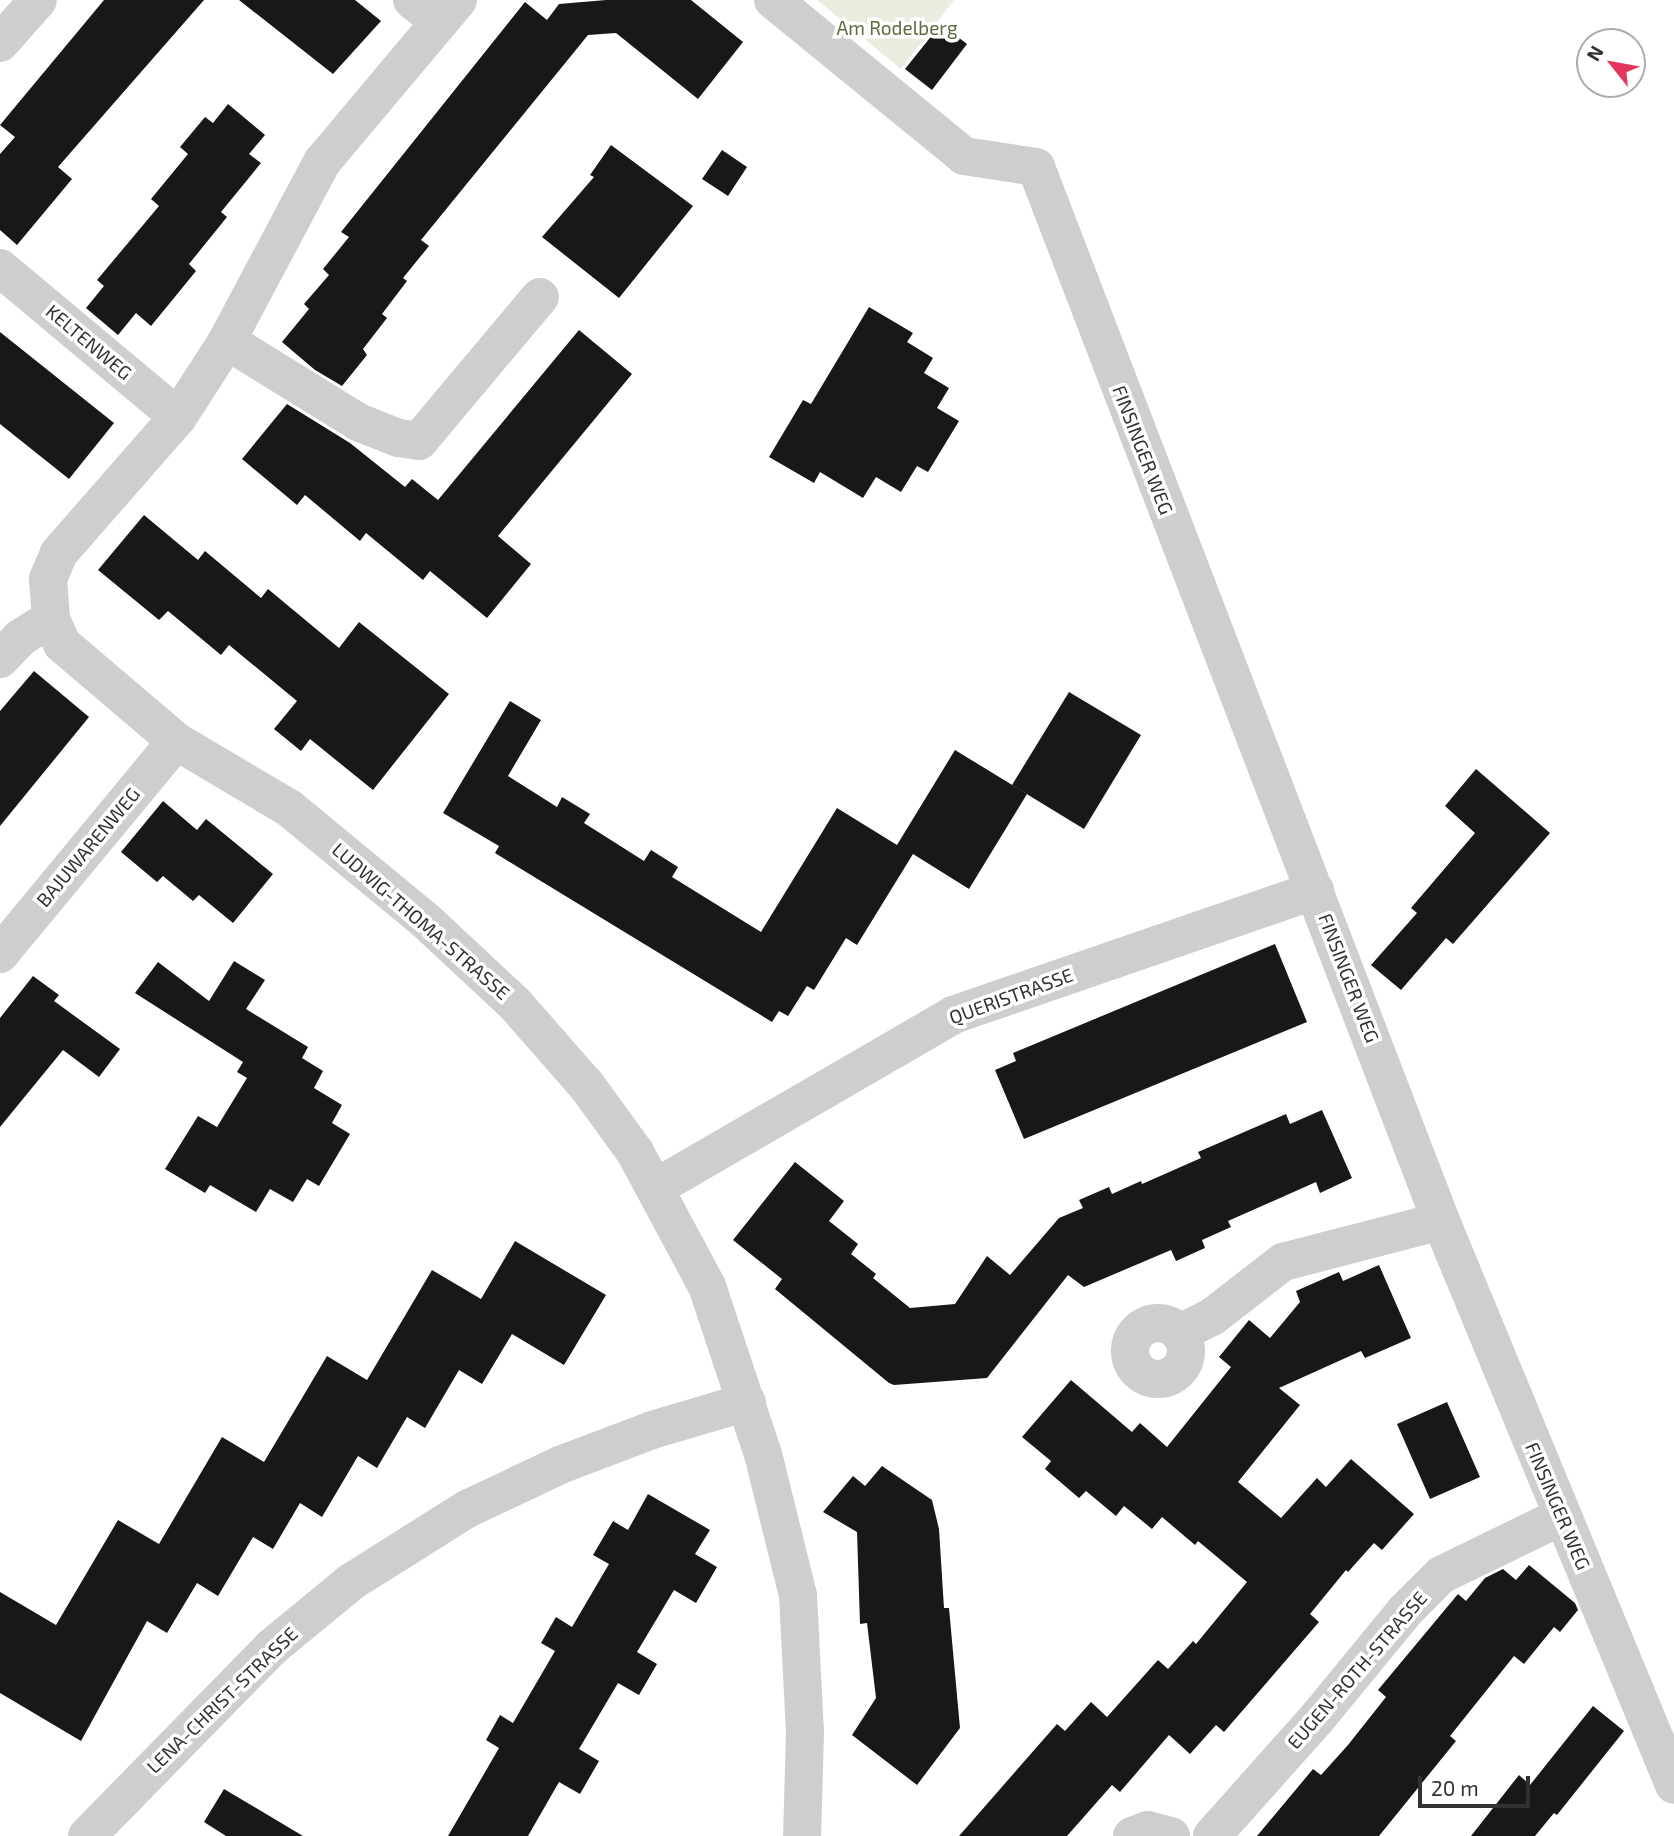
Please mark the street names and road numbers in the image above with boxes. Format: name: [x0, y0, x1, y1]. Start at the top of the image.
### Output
street label: KELTENWEG: [41, 299, 137, 385]
street label: FINSINGER WEG: [1108, 382, 1178, 518]
street label: BAJUWARENWEG: [32, 783, 144, 911]
street label: LUDWIG-THOMA-STRASSE: [328, 838, 514, 1004]
street label: FINSINGER WEG: [1314, 910, 1384, 1046]
street label: QUERISTRASSE: [946, 963, 1076, 1029]
street label: FINSINGER WEG: [1521, 1439, 1595, 1573]
street label: EUGEN-ROTH-STRASSE: [1282, 1587, 1432, 1753]
street label: LENA-CHRIST-STRASSE: [142, 1622, 302, 1778]

